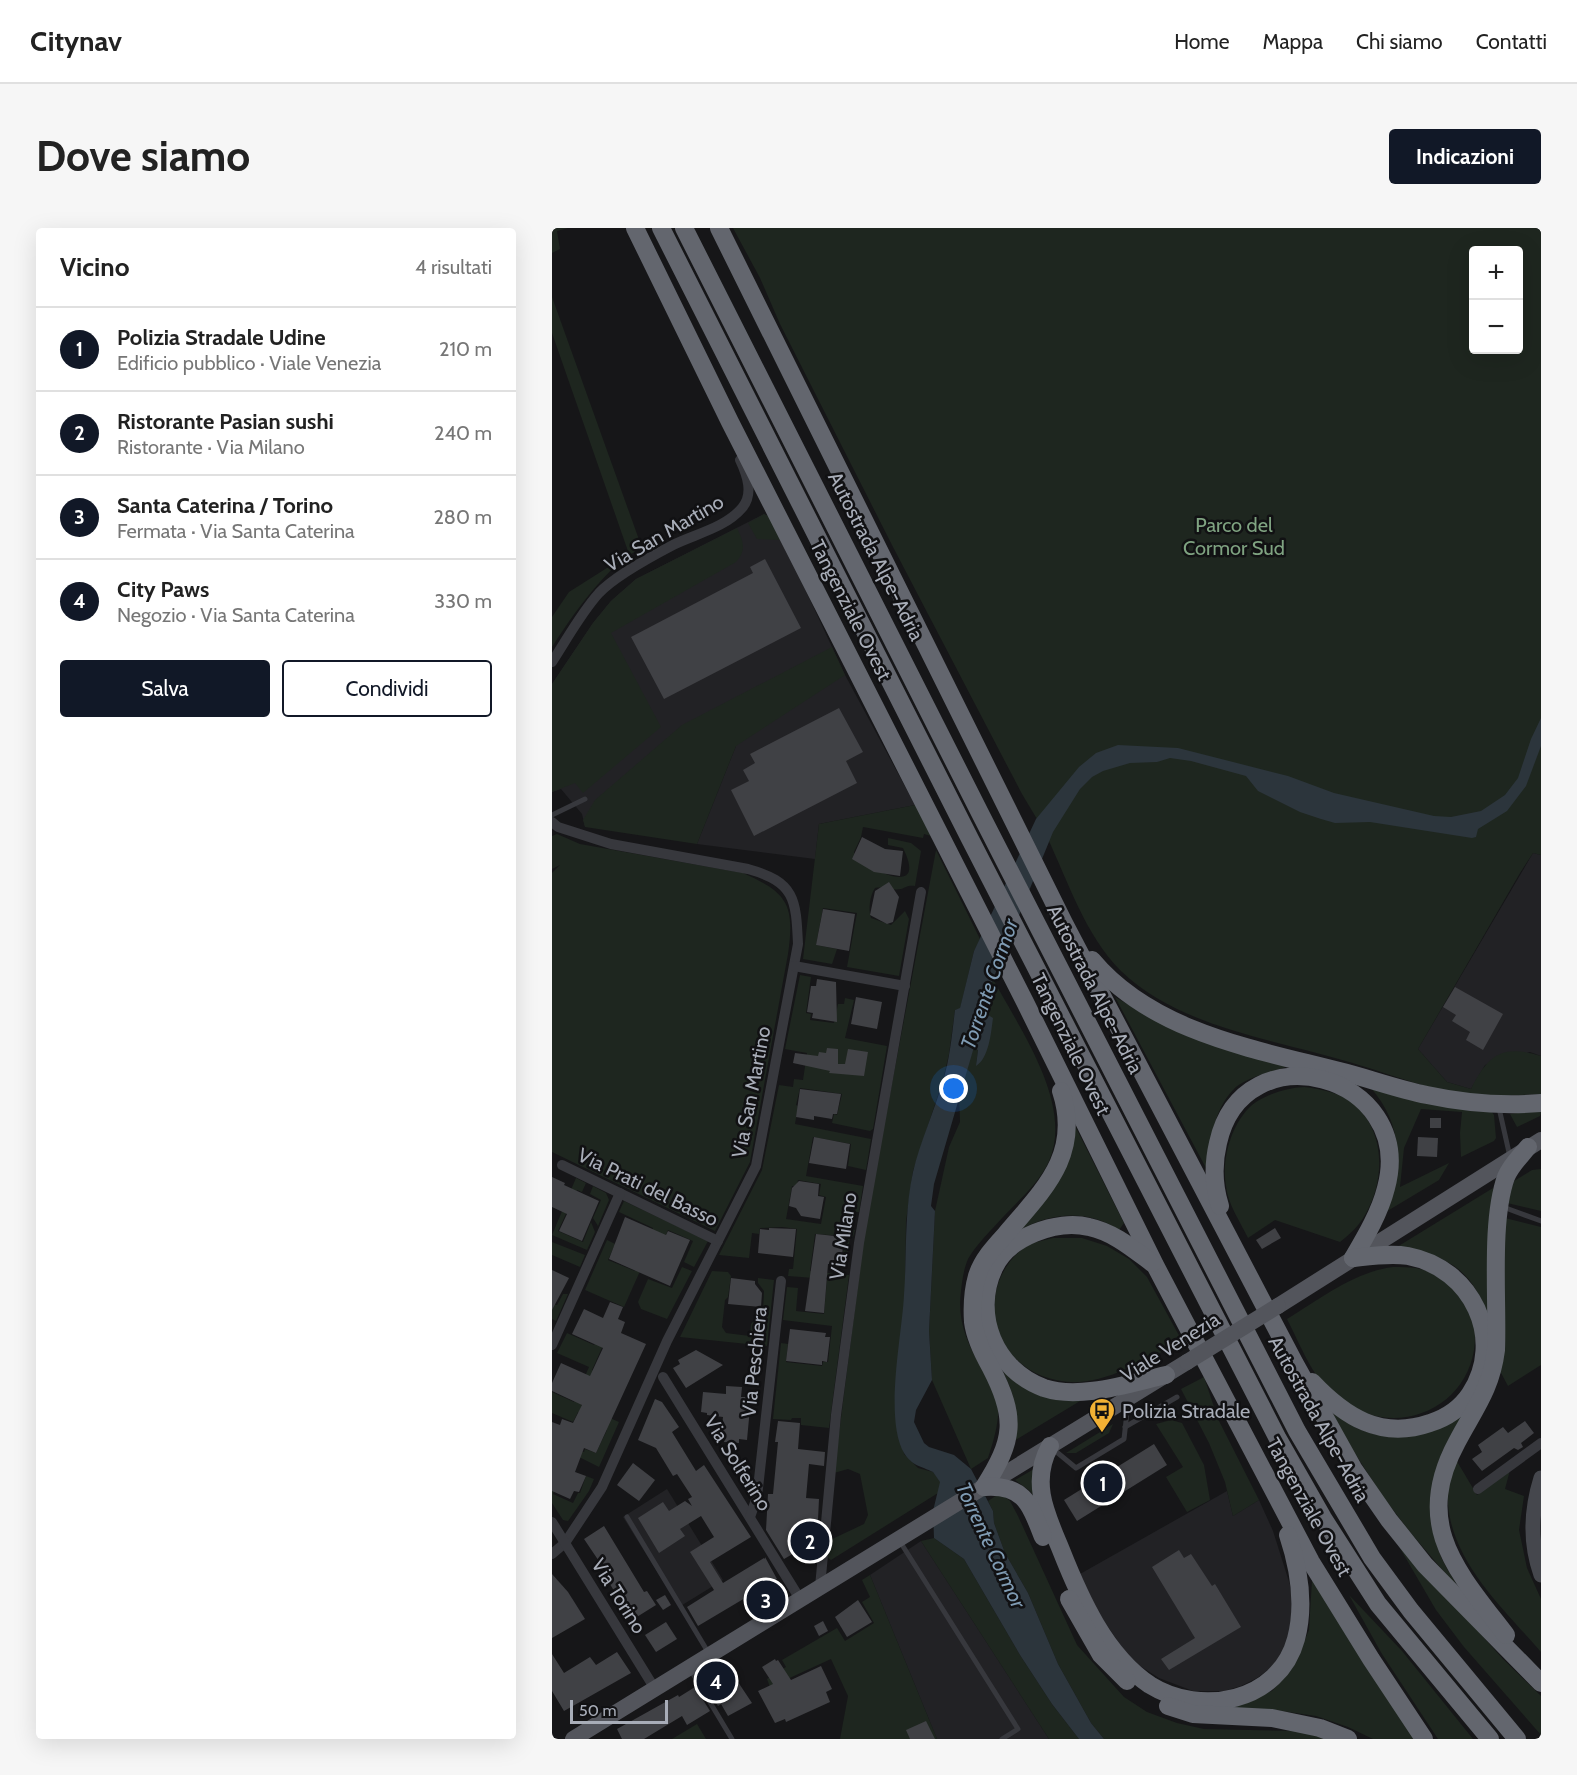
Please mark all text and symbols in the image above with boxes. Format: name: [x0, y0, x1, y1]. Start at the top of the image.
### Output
text: Citynav: [30, 24, 122, 58]
text: Home: [1174, 29, 1229, 54]
text: Mappa: [1262, 29, 1323, 54]
text: Chi siamo: [1356, 29, 1443, 54]
text: Contatti: [1476, 29, 1547, 54]
button: Indicazioni: [1389, 129, 1541, 184]
text: Dove siamo: [36, 130, 250, 182]
map controls: [1469, 246, 1523, 354]
button: +: [1469, 246, 1523, 300]
text: Vicino: [60, 251, 129, 283]
text: 4 risultati: [415, 255, 492, 279]
button: −: [1469, 300, 1523, 354]
text: Polizia Stradale Udine: [117, 324, 325, 351]
text: 1: [76, 337, 83, 361]
text: 210 m: [439, 337, 492, 361]
text: Edificio pubblico · Viale Venezia: [117, 351, 381, 375]
text: Ristorante Pasian sushi: [117, 408, 334, 435]
text: 2: [74, 421, 85, 445]
text: 240 m: [434, 421, 492, 445]
text: Ristorante · Via Milano: [117, 435, 305, 459]
street label: Autostrada Alpe-Adria: [823, 468, 929, 645]
street label: Via San Martino: [600, 489, 728, 577]
text: Santa Caterina / Torino: [117, 492, 333, 519]
text: 3: [74, 505, 85, 529]
text: 280 m: [433, 505, 492, 529]
park label: Parco del Cormor Sud: [1183, 513, 1285, 560]
text: Fermata · Via Santa Caterina: [117, 519, 355, 543]
street label: Tangenziale Ovest: [805, 536, 897, 685]
text: City Paws: [117, 576, 209, 603]
text: 4: [73, 589, 86, 613]
text: 330 m: [434, 589, 492, 613]
text: Negozio · Via Santa Caterina: [117, 603, 355, 627]
button: Salva: [60, 660, 270, 717]
button: Condividi: [282, 660, 492, 717]
street label: Autostrada Alpe-Adria: [1042, 901, 1148, 1078]
water label: Torrente Cormor: [955, 914, 1024, 1053]
street label: Tangenziale Ovest: [1026, 969, 1116, 1119]
street label: Via San Martino: [726, 1024, 776, 1160]
your location: [939, 1074, 968, 1103]
street label: Via Prati del Basso: [574, 1143, 722, 1231]
street label: Via Milano: [824, 1191, 862, 1281]
street label: Via Peschiera: [736, 1305, 772, 1419]
street label: Viale Venezia: [1116, 1307, 1224, 1387]
street label: Autostrada Alpe-Adria: [1263, 1332, 1375, 1507]
bus stop icon: Polizia Stradale: [1087, 1396, 1117, 1434]
place label: Polizia Stradale: [1122, 1399, 1250, 1423]
street label: Via Solferino: [699, 1411, 777, 1515]
street label: Tangenziale Ovest: [1261, 1434, 1357, 1581]
pin: 1: [1084, 1460, 1122, 1506]
water label: Torrente Cormor: [951, 1478, 1032, 1613]
pin: 2: [790, 1518, 830, 1564]
street label: Via Torino: [587, 1554, 651, 1638]
pin: 3: [746, 1578, 786, 1622]
pin: 4: [696, 1658, 736, 1704]
scale bar: [570, 1697, 668, 1724]
text: 50 m: [579, 1701, 616, 1720]

